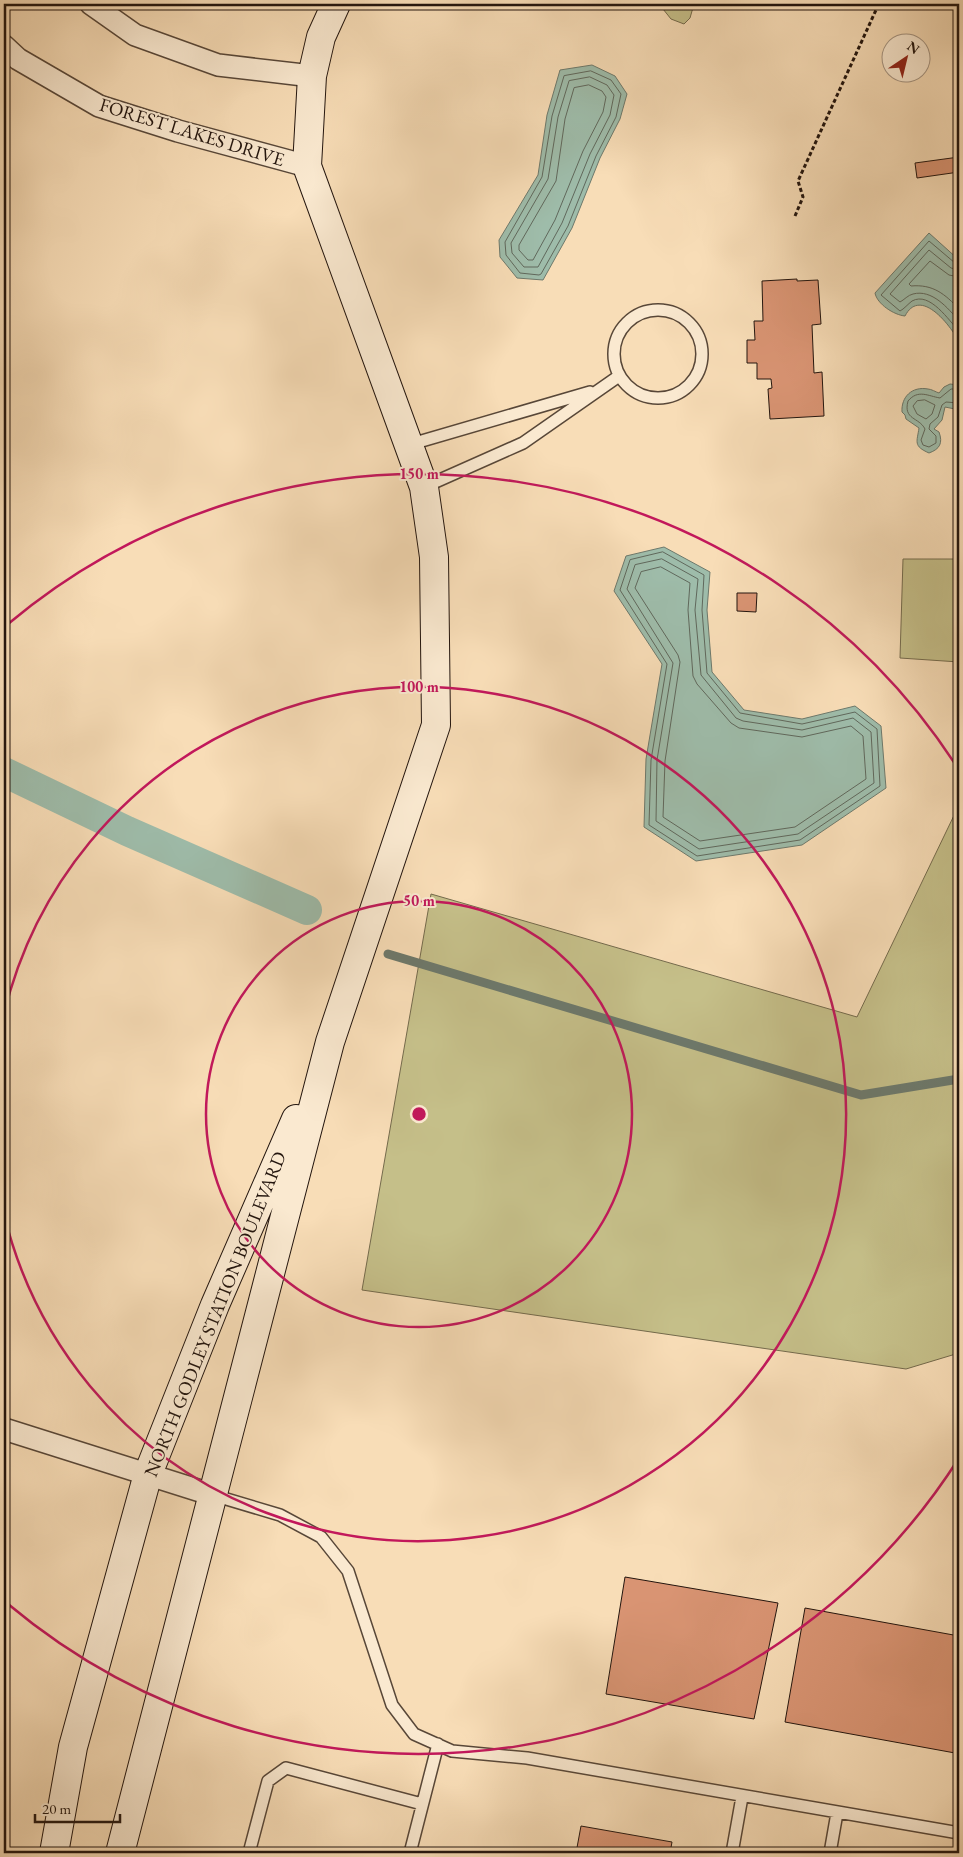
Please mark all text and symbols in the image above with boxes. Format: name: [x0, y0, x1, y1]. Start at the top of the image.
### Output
north arrow: [880, 32, 930, 82]
text: N: [904, 37, 924, 58]
street label: FOREST LAKES DRIVE: [96, 92, 288, 172]
text: 150 m: [399, 464, 439, 483]
text: 100 m: [399, 677, 439, 696]
text: 50 m: [403, 891, 435, 910]
centre of rings: [410, 1105, 428, 1123]
street label: NORTH GODLEY STATION BOULEVARD: [138, 1148, 292, 1480]
scale bar: [35, 1792, 120, 1824]
text: 20 m: [42, 1799, 71, 1818]

